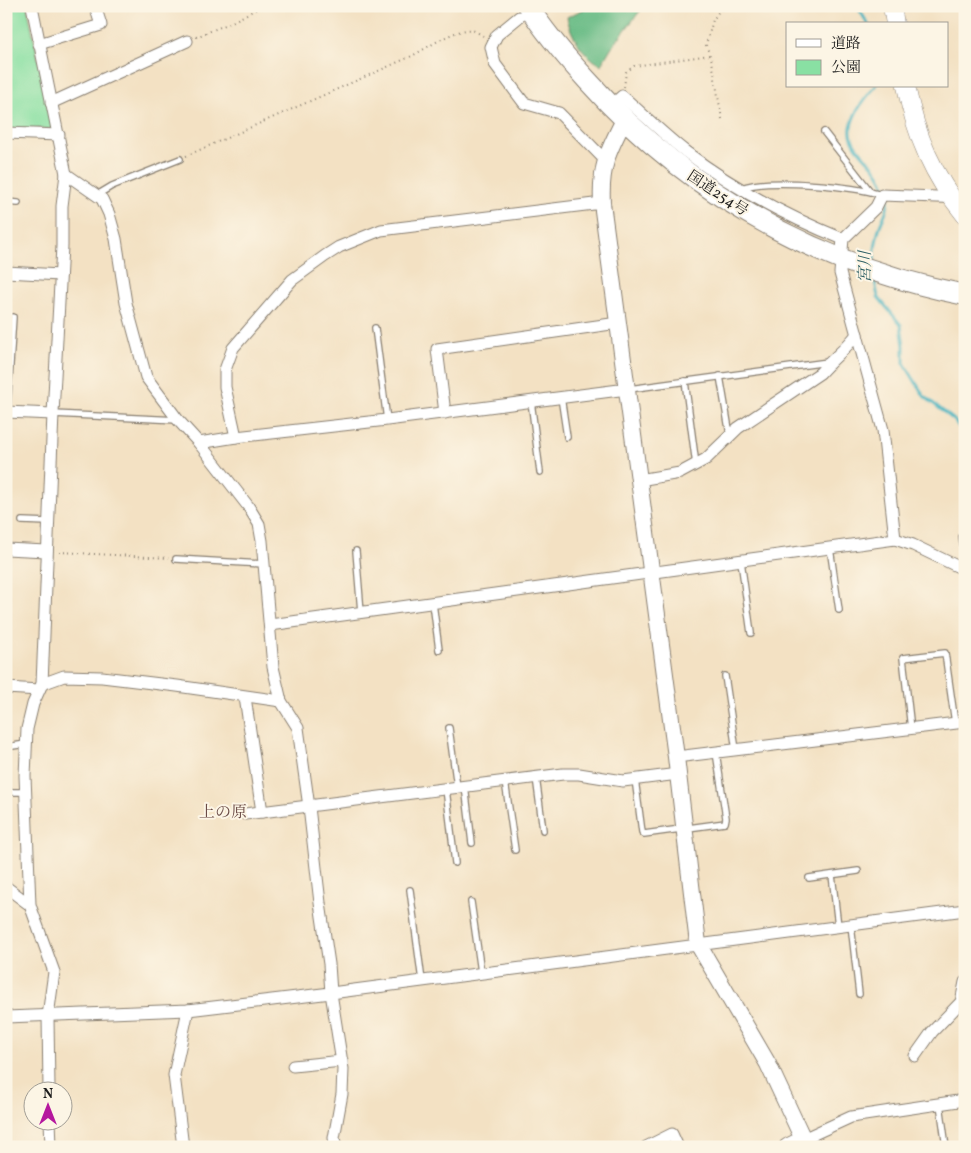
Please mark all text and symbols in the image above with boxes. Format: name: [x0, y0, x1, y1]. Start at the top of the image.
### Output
legend: [786, 22, 948, 88]
text: 道路: [831, 34, 861, 55]
text: 公園: [831, 58, 861, 79]
street label: 国道254号: [682, 167, 752, 222]
water label: 宮川: [855, 249, 877, 283]
district label: 上の原: [199, 802, 247, 824]
north arrow: [22, 1080, 72, 1130]
text: N: [43, 1085, 53, 1104]

